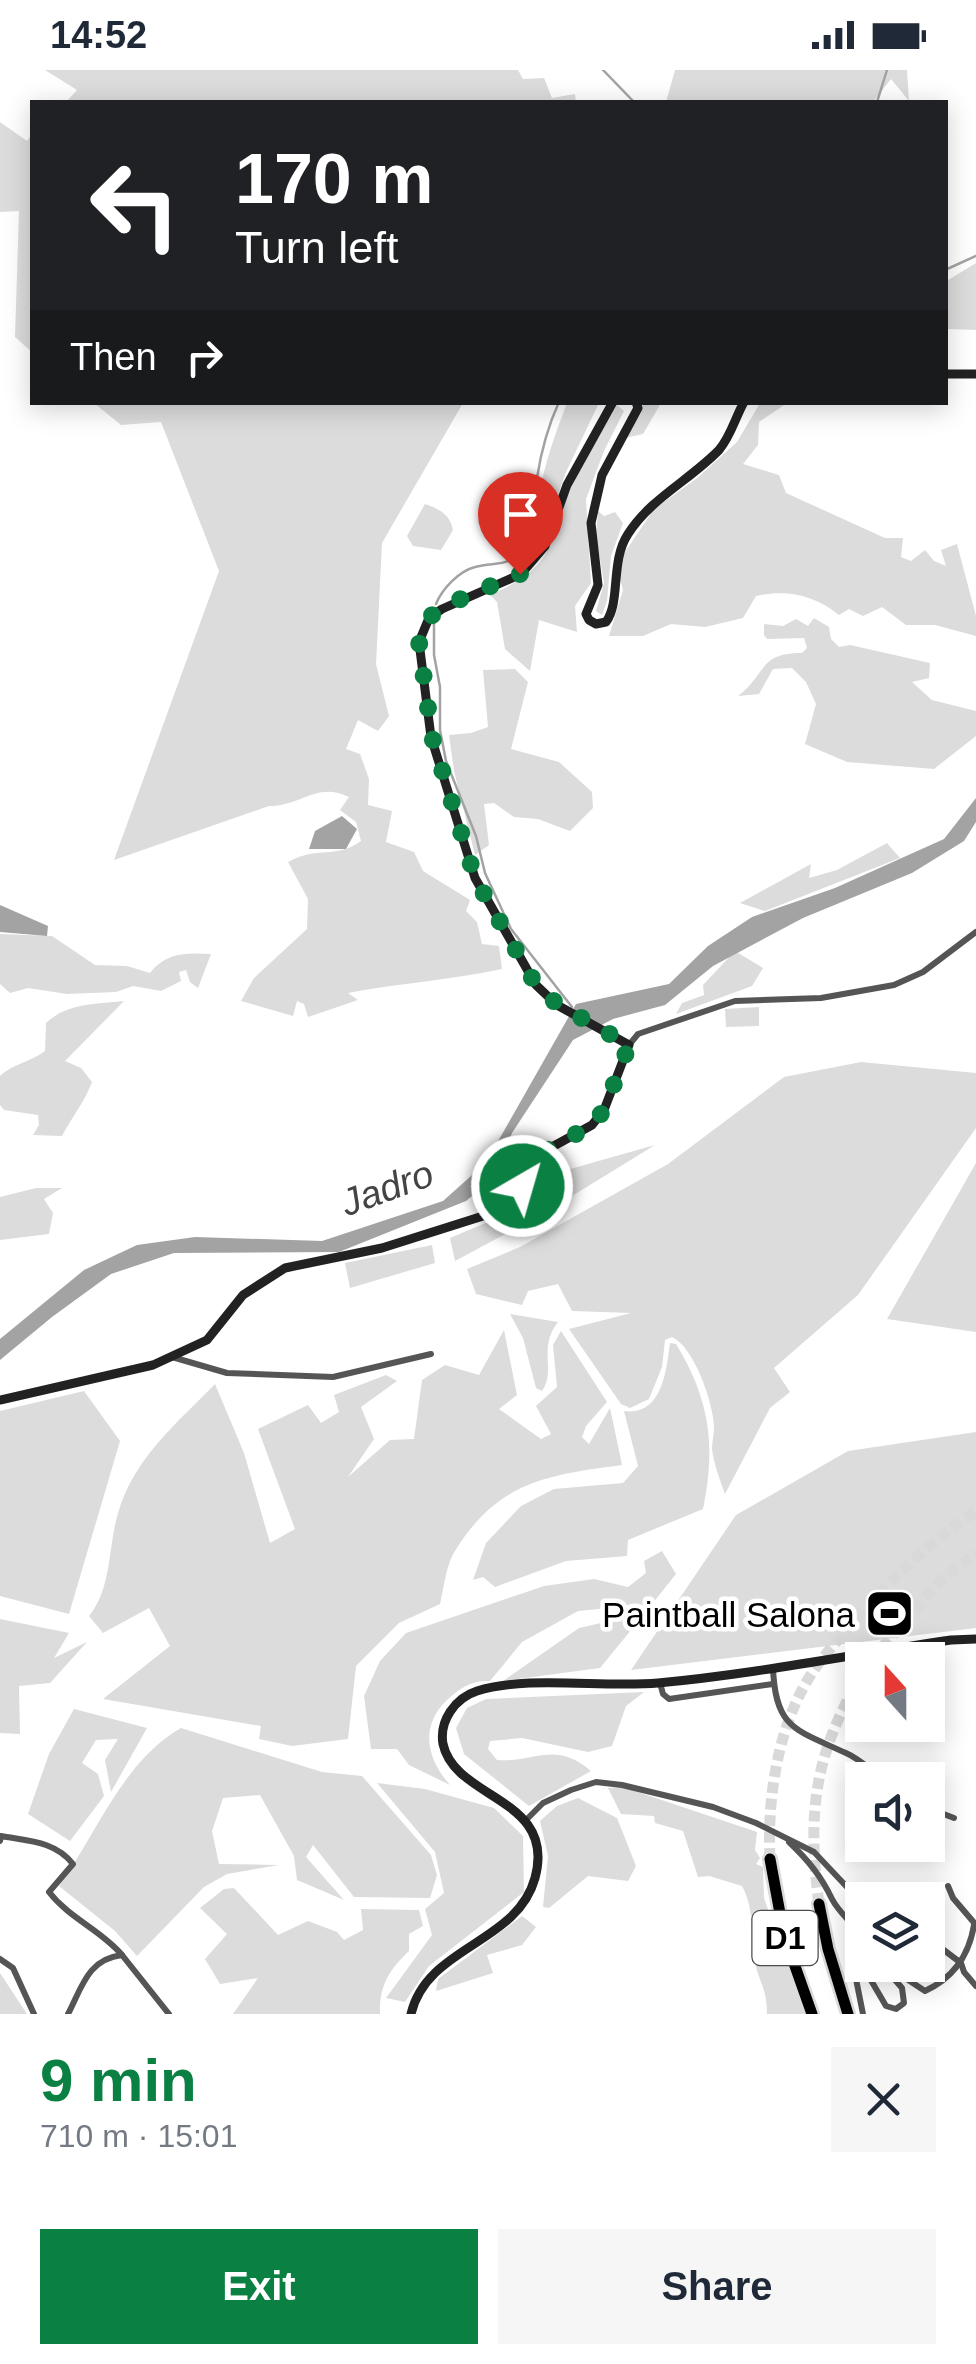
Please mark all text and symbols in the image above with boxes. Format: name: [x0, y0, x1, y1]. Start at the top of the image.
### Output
text: 14:52: [50, 14, 147, 56]
icon: left: [70, 140, 200, 270]
text: 170 m: [235, 140, 433, 218]
text: Turn left: [235, 222, 398, 273]
icon: right: [177, 330, 232, 385]
text: Then: [70, 336, 157, 378]
pin: [478, 472, 563, 575]
icon: arrive: [493, 487, 548, 542]
position arrow: [470, 1134, 574, 1238]
water label: Jadro: [334, 1152, 439, 1224]
sports icon: Paintball Salona: [864, 1588, 916, 1640]
place label: Paintball Salona: [602, 1595, 856, 1634]
north arrow: [845, 1642, 945, 1742]
map controls: [845, 1642, 945, 1982]
button: sound: [845, 1762, 945, 1862]
button: layers: [845, 1882, 945, 1982]
road number: D1: [752, 1911, 818, 1965]
text: 9 min: [40, 2047, 197, 2114]
button: close: [831, 2047, 936, 2152]
text: 710 m · 15:01: [40, 2118, 237, 2154]
button: Exit: [40, 2229, 478, 2344]
button: Share: [498, 2229, 936, 2344]

